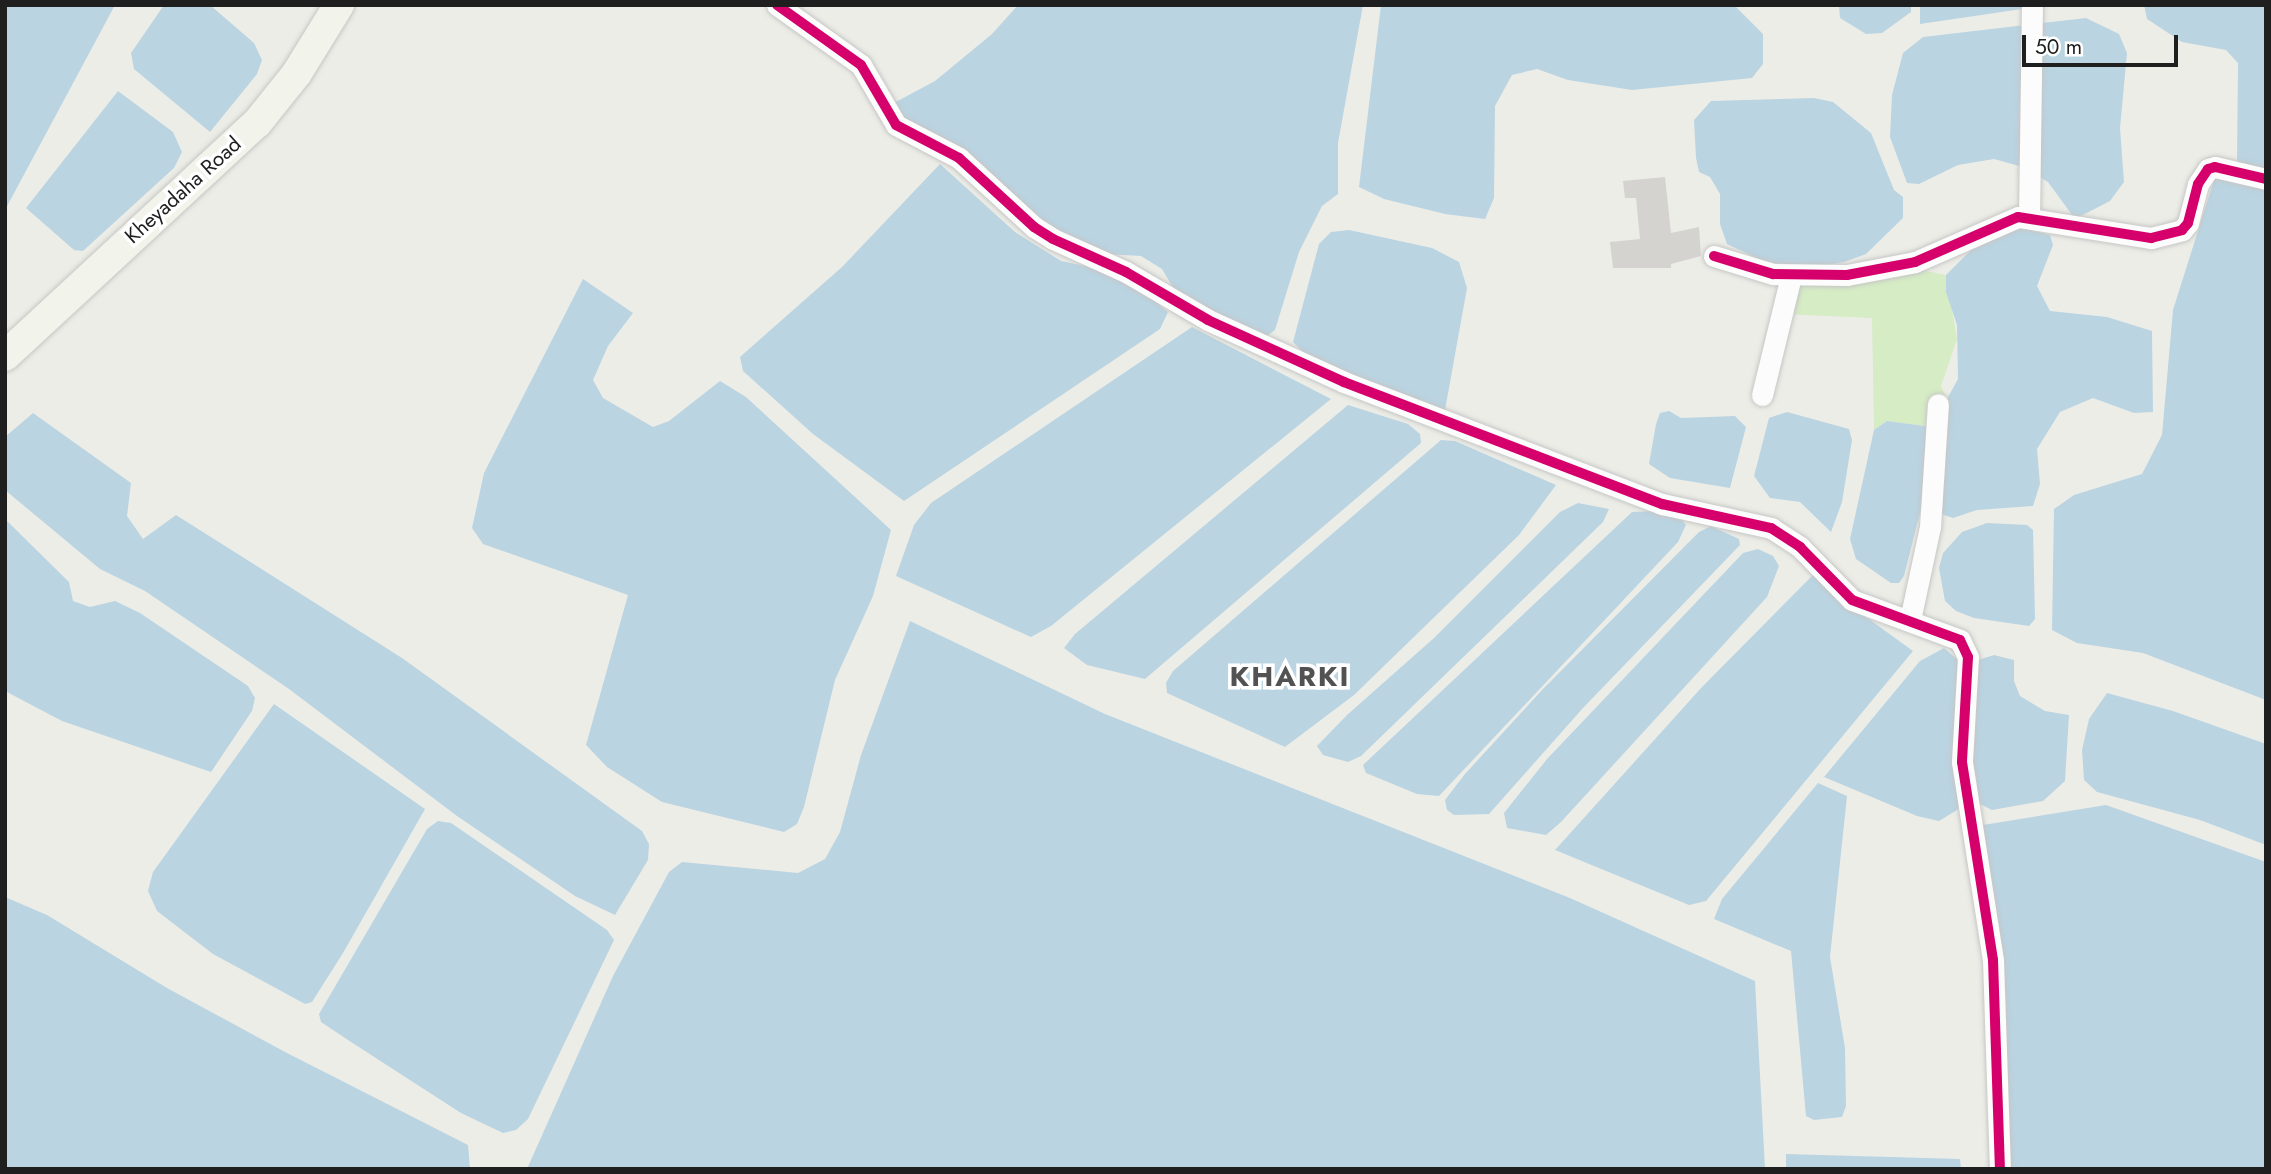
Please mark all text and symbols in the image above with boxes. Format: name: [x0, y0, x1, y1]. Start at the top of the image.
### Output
scale bar: [2026, 21, 2182, 65]
text: 50 m: [2035, 32, 2082, 62]
street label: Kheyadaha Road: [120, 131, 246, 249]
district label: KHARKI: [1230, 660, 1350, 694]

